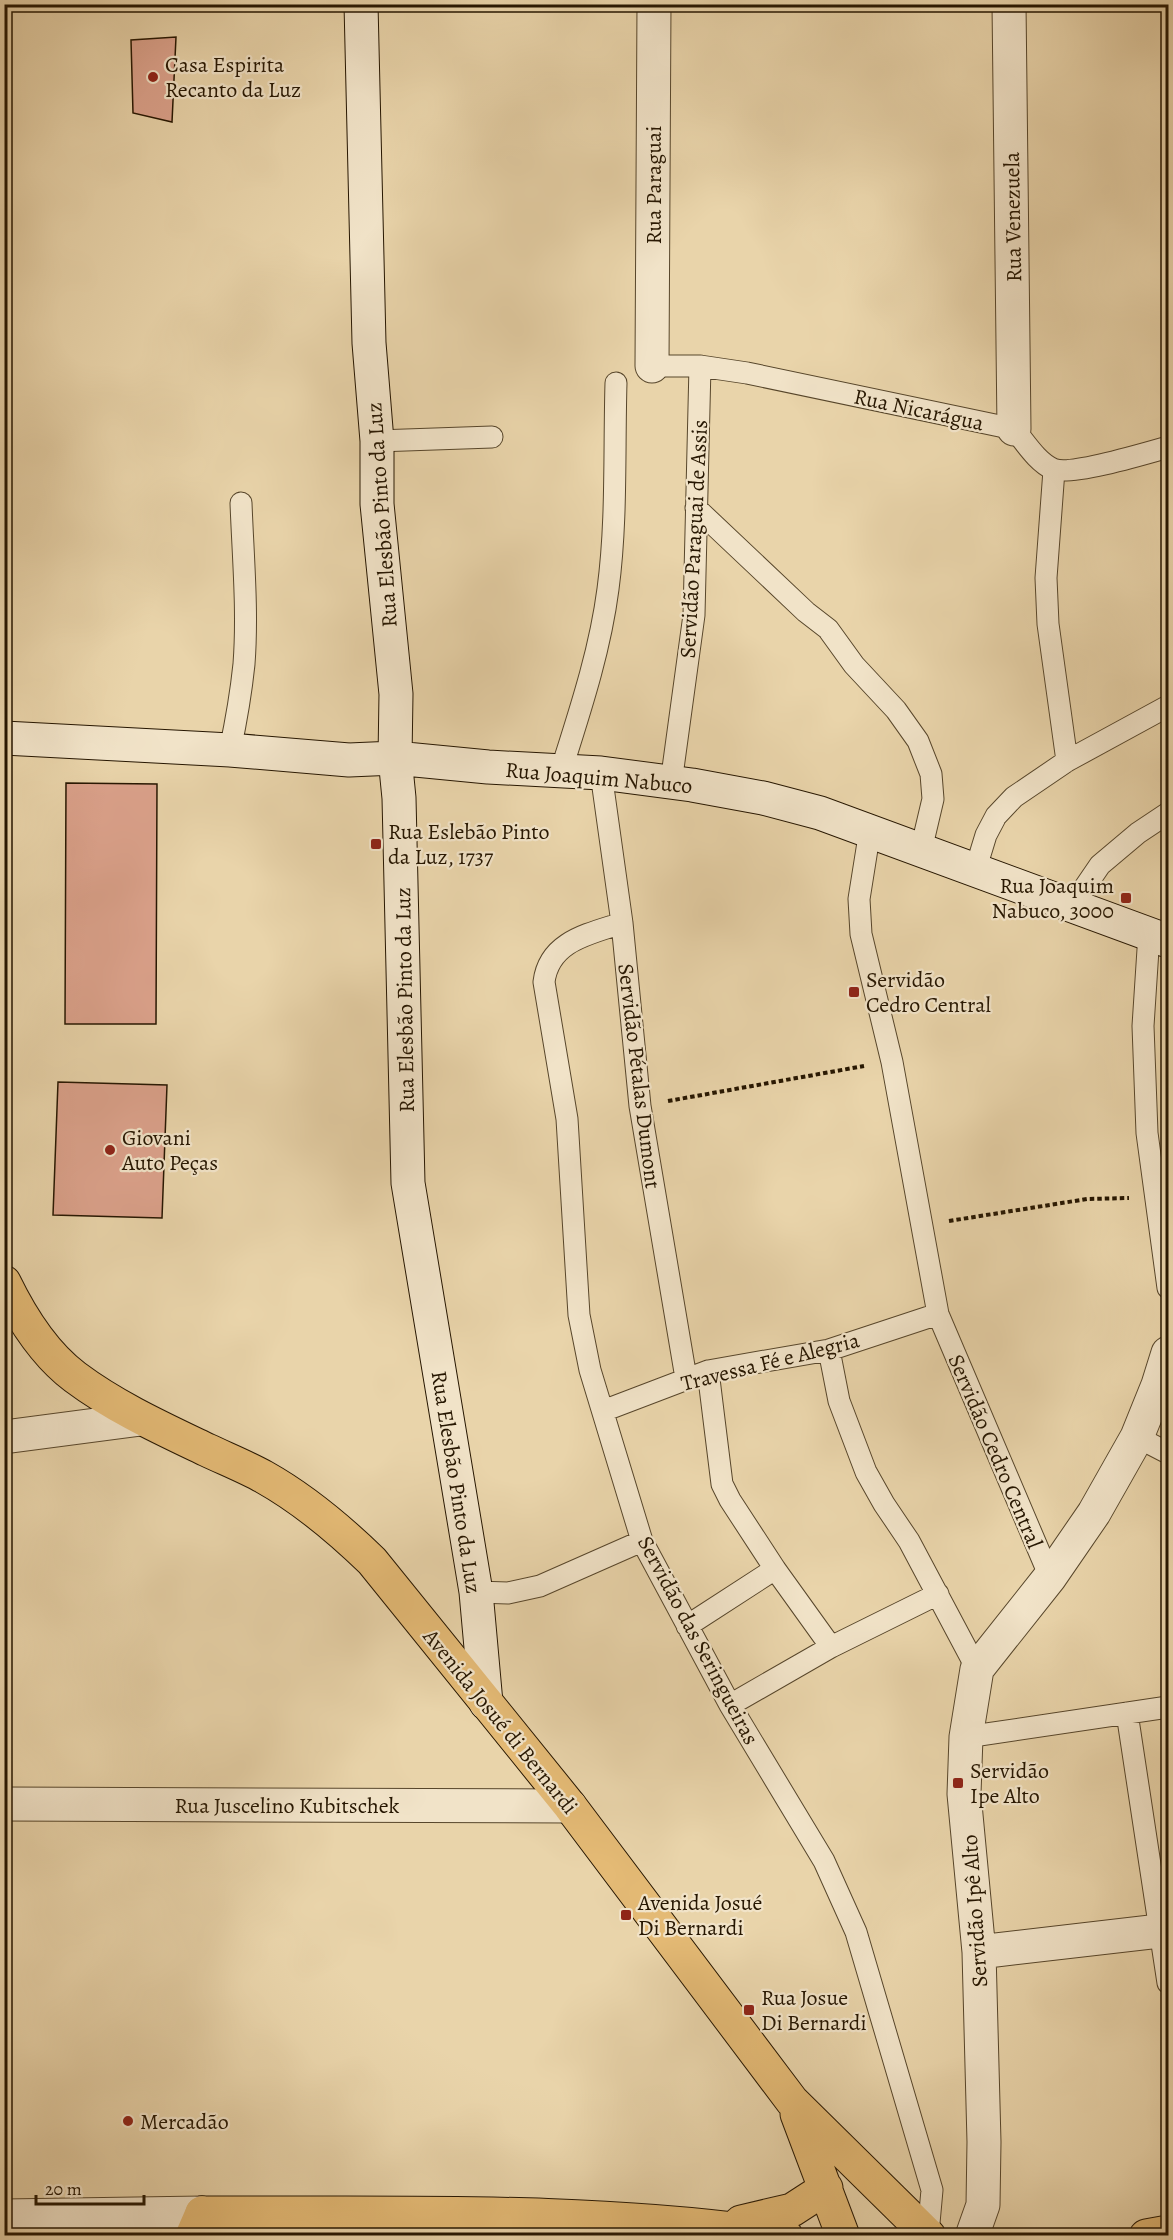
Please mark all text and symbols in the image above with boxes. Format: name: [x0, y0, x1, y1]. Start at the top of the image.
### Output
place label: Casa Espirita Recanto da Luz: [165, 50, 301, 105]
marker: Casa Espirita Recanto da Luz: [146, 70, 160, 84]
street label: Rua Paraguai: [639, 125, 669, 245]
street label: Rua Venezuela: [997, 151, 1029, 282]
street label: Rua Nicarágua: [851, 382, 987, 439]
street label: Rua Elesbão Pinto da Luz: [359, 401, 405, 628]
street label: Servidão Paraguai de Assis: [673, 419, 715, 659]
street label: Rua Joaquim Nabuco: [504, 755, 694, 801]
place label: Rua Eslebão Pinto da Luz, 1737: [388, 817, 550, 872]
marker: Rua Eslebão Pinto da Luz, 1737: [369, 837, 383, 851]
place label: Rua Joaquim Nabuco, 3000: [992, 871, 1114, 926]
street label: Rua Elesbão Pinto da Luz: [388, 887, 422, 1113]
marker: Rua Joaquim Nabuco, 3000: [1119, 891, 1133, 905]
street label: Servidão Pétalas Dumont: [610, 962, 668, 1190]
place label: Servidão Cedro Central: [866, 965, 991, 1020]
marker: Servidão Cedro Central: [847, 985, 861, 999]
place label: Giovani Auto Peças: [121, 1123, 218, 1178]
marker: Giovani Auto Peças: [103, 1143, 117, 1157]
street label: Travessa Fé e Alegria: [678, 1325, 863, 1399]
street label: Servidão Cedro Central: [941, 1350, 1050, 1553]
street label: Rua Elesbão Pinto da Luz: [424, 1368, 488, 1596]
street label: Servidão das Seringueiras: [630, 1531, 766, 1750]
street label: Avenida Josué di Bernardi: [415, 1622, 584, 1821]
place label: Servidão Ipe Alto: [970, 1756, 1049, 1811]
marker: Servidão Ipe Alto: [951, 1776, 965, 1790]
street label: Rua Juscelino Kubitschek: [175, 1791, 400, 1821]
street label: Servidão Ipê Alto: [955, 1834, 995, 1988]
place label: Avenida Josué Di Bernardi: [637, 1888, 762, 1943]
marker: Avenida Josué Di Bernardi: [619, 1908, 633, 1922]
place label: Rua Josue Di Bernardi: [761, 1983, 867, 2038]
marker: Rua Josue Di Bernardi: [742, 2003, 756, 2017]
place label: Mercadão: [140, 2107, 229, 2137]
marker: Mercadão: [121, 2114, 135, 2128]
scale bar: [36, 2168, 144, 2206]
text: 20 m: [45, 2177, 82, 2201]

